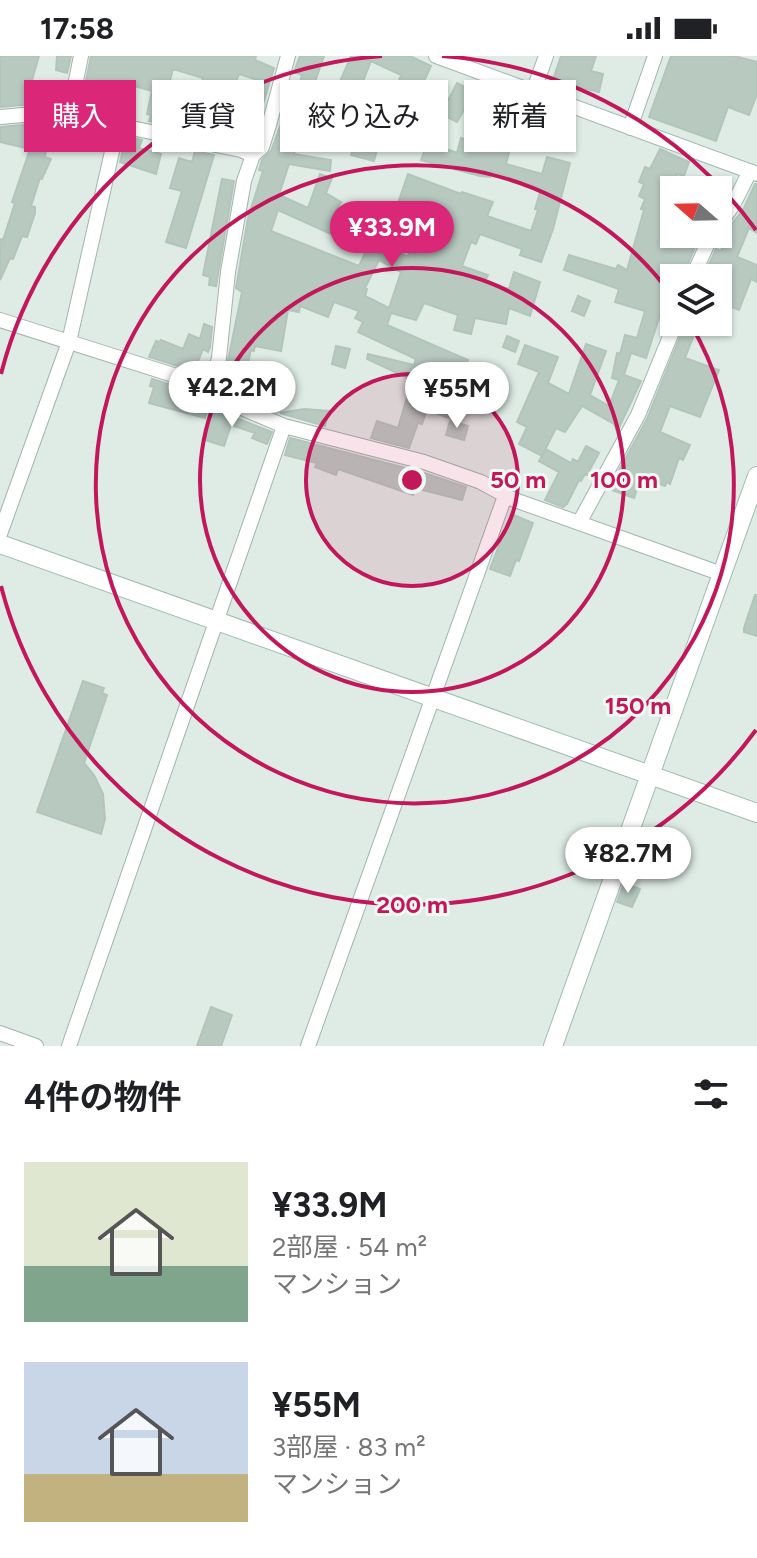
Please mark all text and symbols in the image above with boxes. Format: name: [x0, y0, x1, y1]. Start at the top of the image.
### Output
text: 17:58: [40, 10, 114, 47]
chip: 購入: [24, 80, 136, 152]
chip: 賃貸: [152, 80, 264, 152]
chip: 絞り込み: [280, 80, 448, 152]
chip: 新着: [464, 80, 576, 152]
north arrow: [660, 176, 732, 248]
map controls: [660, 176, 732, 336]
pin: ¥33.9M: [327, 201, 457, 269]
text: ¥33.9M: [348, 211, 436, 243]
button: layers: [660, 264, 732, 336]
pin: ¥42.2M: [167, 361, 297, 429]
pin: ¥55M: [410, 362, 504, 430]
text: ¥42.2M: [187, 371, 277, 403]
text: ¥55M: [423, 372, 491, 404]
text: 50 m: [490, 465, 546, 494]
text: 100 m: [590, 465, 658, 494]
centre of rings: [398, 466, 426, 494]
text: 150 m: [605, 691, 671, 720]
pin: ¥82.7M: [563, 827, 693, 895]
text: ¥82.7M: [583, 837, 673, 869]
text: 200 m: [376, 890, 448, 919]
icon: filters: [689, 1072, 733, 1116]
text: 4件の物件: [24, 1077, 182, 1118]
text: ¥33.9M: [272, 1185, 387, 1226]
icon: home: [88, 1194, 184, 1290]
text: 2部屋 · 54 m²: [272, 1231, 427, 1263]
text: マンション: [272, 1268, 402, 1300]
text: ¥55M: [272, 1385, 361, 1426]
icon: home: [88, 1394, 184, 1490]
text: 3部屋 · 83 m²: [272, 1431, 426, 1463]
text: マンション: [272, 1468, 402, 1500]

